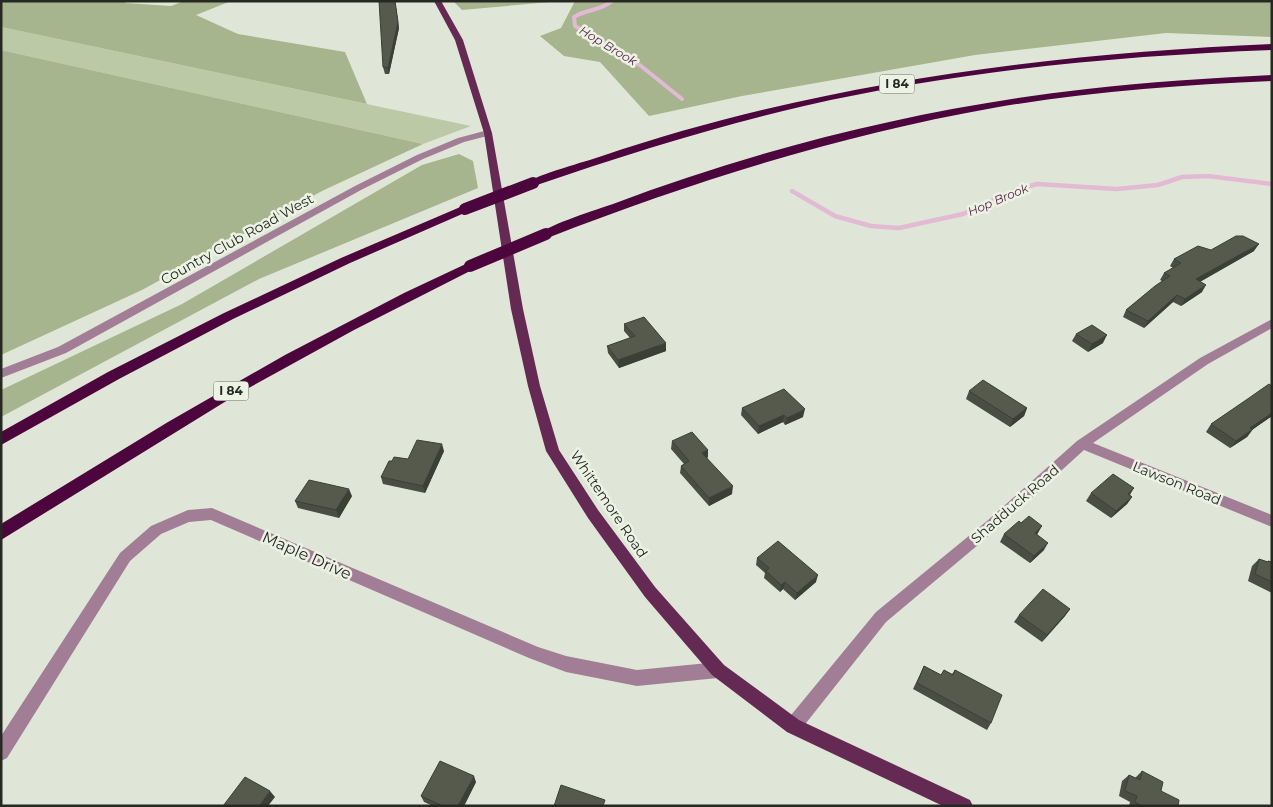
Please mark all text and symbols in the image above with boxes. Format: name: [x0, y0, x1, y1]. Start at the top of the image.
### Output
water label: Hop Brook: [577, 23, 640, 69]
road number: I 84: [880, 74, 914, 94]
water label: Hop Brook: [965, 180, 1031, 219]
street label: Country Club Road West: [157, 189, 317, 289]
road number: I 84: [214, 382, 248, 401]
street label: Whittemore Road: [566, 447, 652, 561]
street label: Lawson Road: [1130, 457, 1224, 509]
street label: Shadduck Road: [967, 461, 1063, 547]
street label: Maple Drive: [259, 527, 354, 584]

